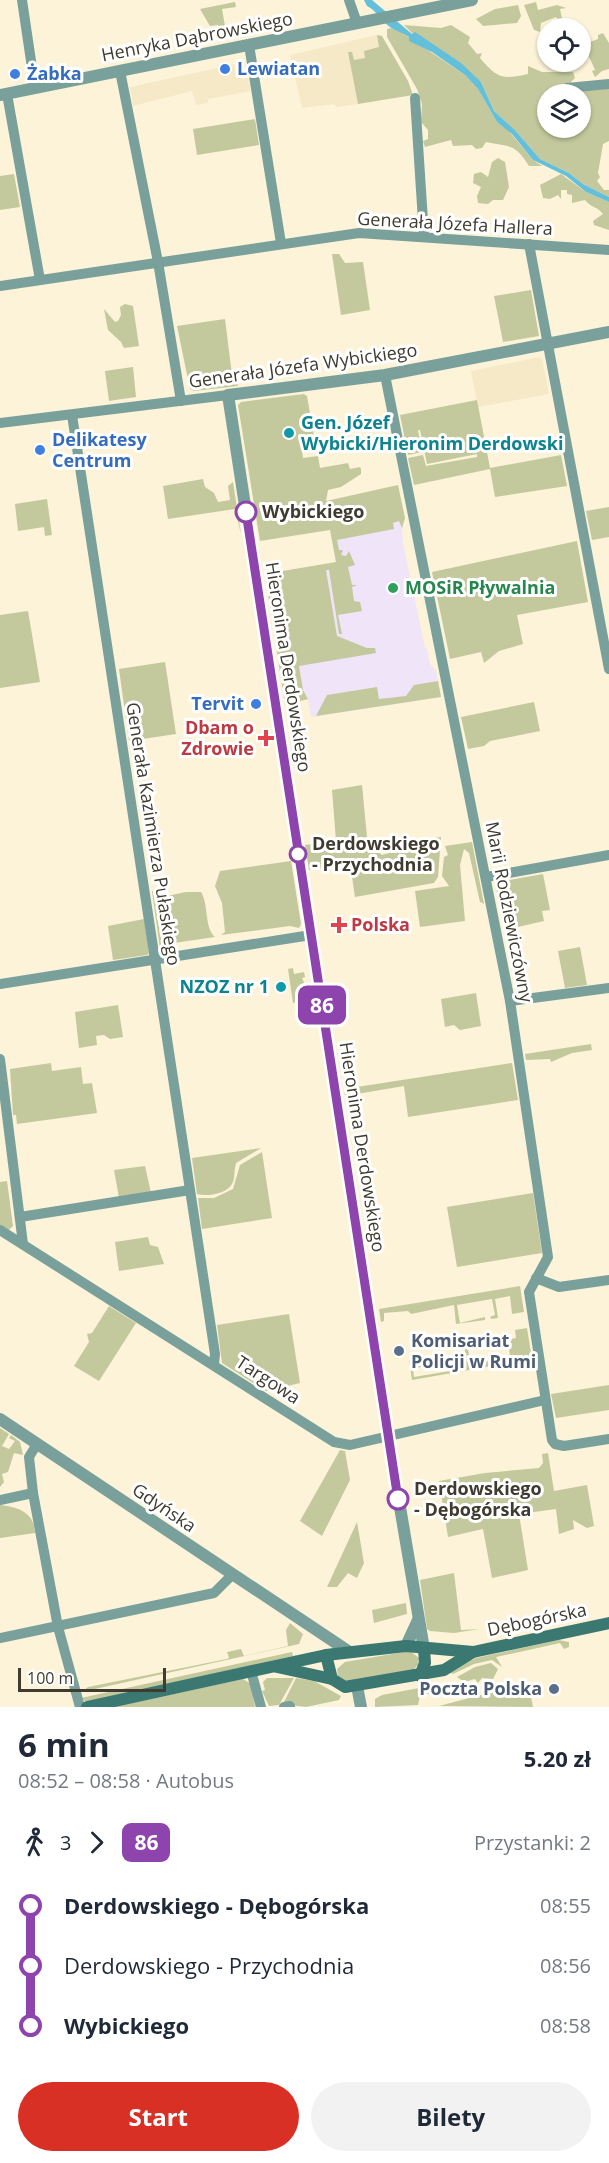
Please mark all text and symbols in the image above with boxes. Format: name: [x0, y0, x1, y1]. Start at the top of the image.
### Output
street label: Henryka Dąbrowskiego: [99, 6, 295, 66]
map controls: [537, 18, 591, 138]
button: locate: [537, 18, 591, 72]
place label: Lewiatan: [237, 56, 320, 80]
place label: Żabka: [27, 61, 82, 85]
marker: Lewiatan: [218, 62, 232, 76]
marker: Żabka: [8, 67, 22, 81]
button: layers: [537, 84, 591, 138]
street label: Generała Józefa Hallera: [357, 206, 553, 240]
street label: Generała Józefa Wybickiego: [187, 337, 419, 393]
place label: Gen. Józef Wybicki/Hieronim Derdowski: [301, 410, 563, 455]
marker: Gen. Józef Wybicki/Hieronim Derdowski: [282, 426, 296, 440]
place label: Delikatesy Centrum: [52, 427, 147, 472]
marker: Delikatesy Centrum: [33, 443, 47, 457]
place label: Wybickiego: [262, 499, 364, 523]
marker: Wybickiego: [235, 501, 257, 523]
street label: Hieronima Derdowskiego: [261, 560, 317, 774]
place label: MOSiR Pływalnia: [405, 575, 555, 599]
marker: MOSiR Pływalnia: [386, 581, 400, 595]
place label: Tervit: [191, 691, 244, 715]
marker: Tervit: [249, 697, 263, 711]
street label: Generała Kazimierza Pułaskiego: [121, 700, 187, 967]
place label: Dbam o Zdrowie: [181, 715, 254, 760]
marker: Dbam o Zdrowie: [259, 731, 273, 745]
street label: Marii Rodziewiczówny: [481, 819, 539, 1005]
place label: Derdowskiego - Przychodnia: [312, 831, 440, 876]
marker: Derdowskiego - Przychodnia: [289, 845, 307, 863]
place label: Polska: [351, 912, 410, 936]
marker: Polska: [332, 918, 346, 932]
place label: NZOZ nr 1: [180, 974, 269, 998]
marker: NZOZ nr 1: [274, 980, 288, 994]
line badge: 86: [295, 986, 349, 1024]
text: 86: [310, 991, 334, 1019]
street label: Hieronima Derdowskiego: [335, 1040, 391, 1254]
place label: Komisariat Policji w Rumi: [411, 1328, 536, 1373]
marker: Komisariat Policji w Rumi: [392, 1344, 406, 1358]
street label: Targowa: [232, 1350, 305, 1409]
place label: Derdowskiego - Dębogórska: [414, 1476, 542, 1521]
street label: Gdyńska: [128, 1477, 201, 1537]
marker: Derdowskiego - Dębogórska: [387, 1488, 409, 1510]
street label: Dębogórska: [485, 1597, 589, 1641]
scale bar: [18, 1665, 166, 1692]
text: 100 m: [27, 1667, 73, 1689]
place label: Poczta Polska: [419, 1676, 542, 1700]
marker: Poczta Polska: [547, 1682, 561, 1696]
text: 6 min: [18, 1722, 110, 1767]
text: 5.20 zł: [524, 1743, 591, 1773]
text: 08:52 – 08:58 · Autobus: [18, 1767, 234, 1794]
icon: walk: [18, 1826, 51, 1859]
icon: forward: [80, 1826, 113, 1859]
text: 86: [134, 1828, 158, 1856]
text: 3: [60, 1829, 71, 1856]
text: Przystanki: 2: [474, 1829, 591, 1856]
text: Derdowskiego - Dębogórska: [64, 1890, 369, 1920]
text: 08:55: [540, 1892, 591, 1919]
text: Derdowskiego - Przychodnia: [64, 1950, 354, 1980]
text: 08:56: [540, 1952, 591, 1979]
text: Wybickiego: [64, 2010, 189, 2040]
text: 08:58: [540, 2012, 591, 2039]
button: Start: [18, 2082, 299, 2151]
button: Bilety: [311, 2082, 591, 2151]

